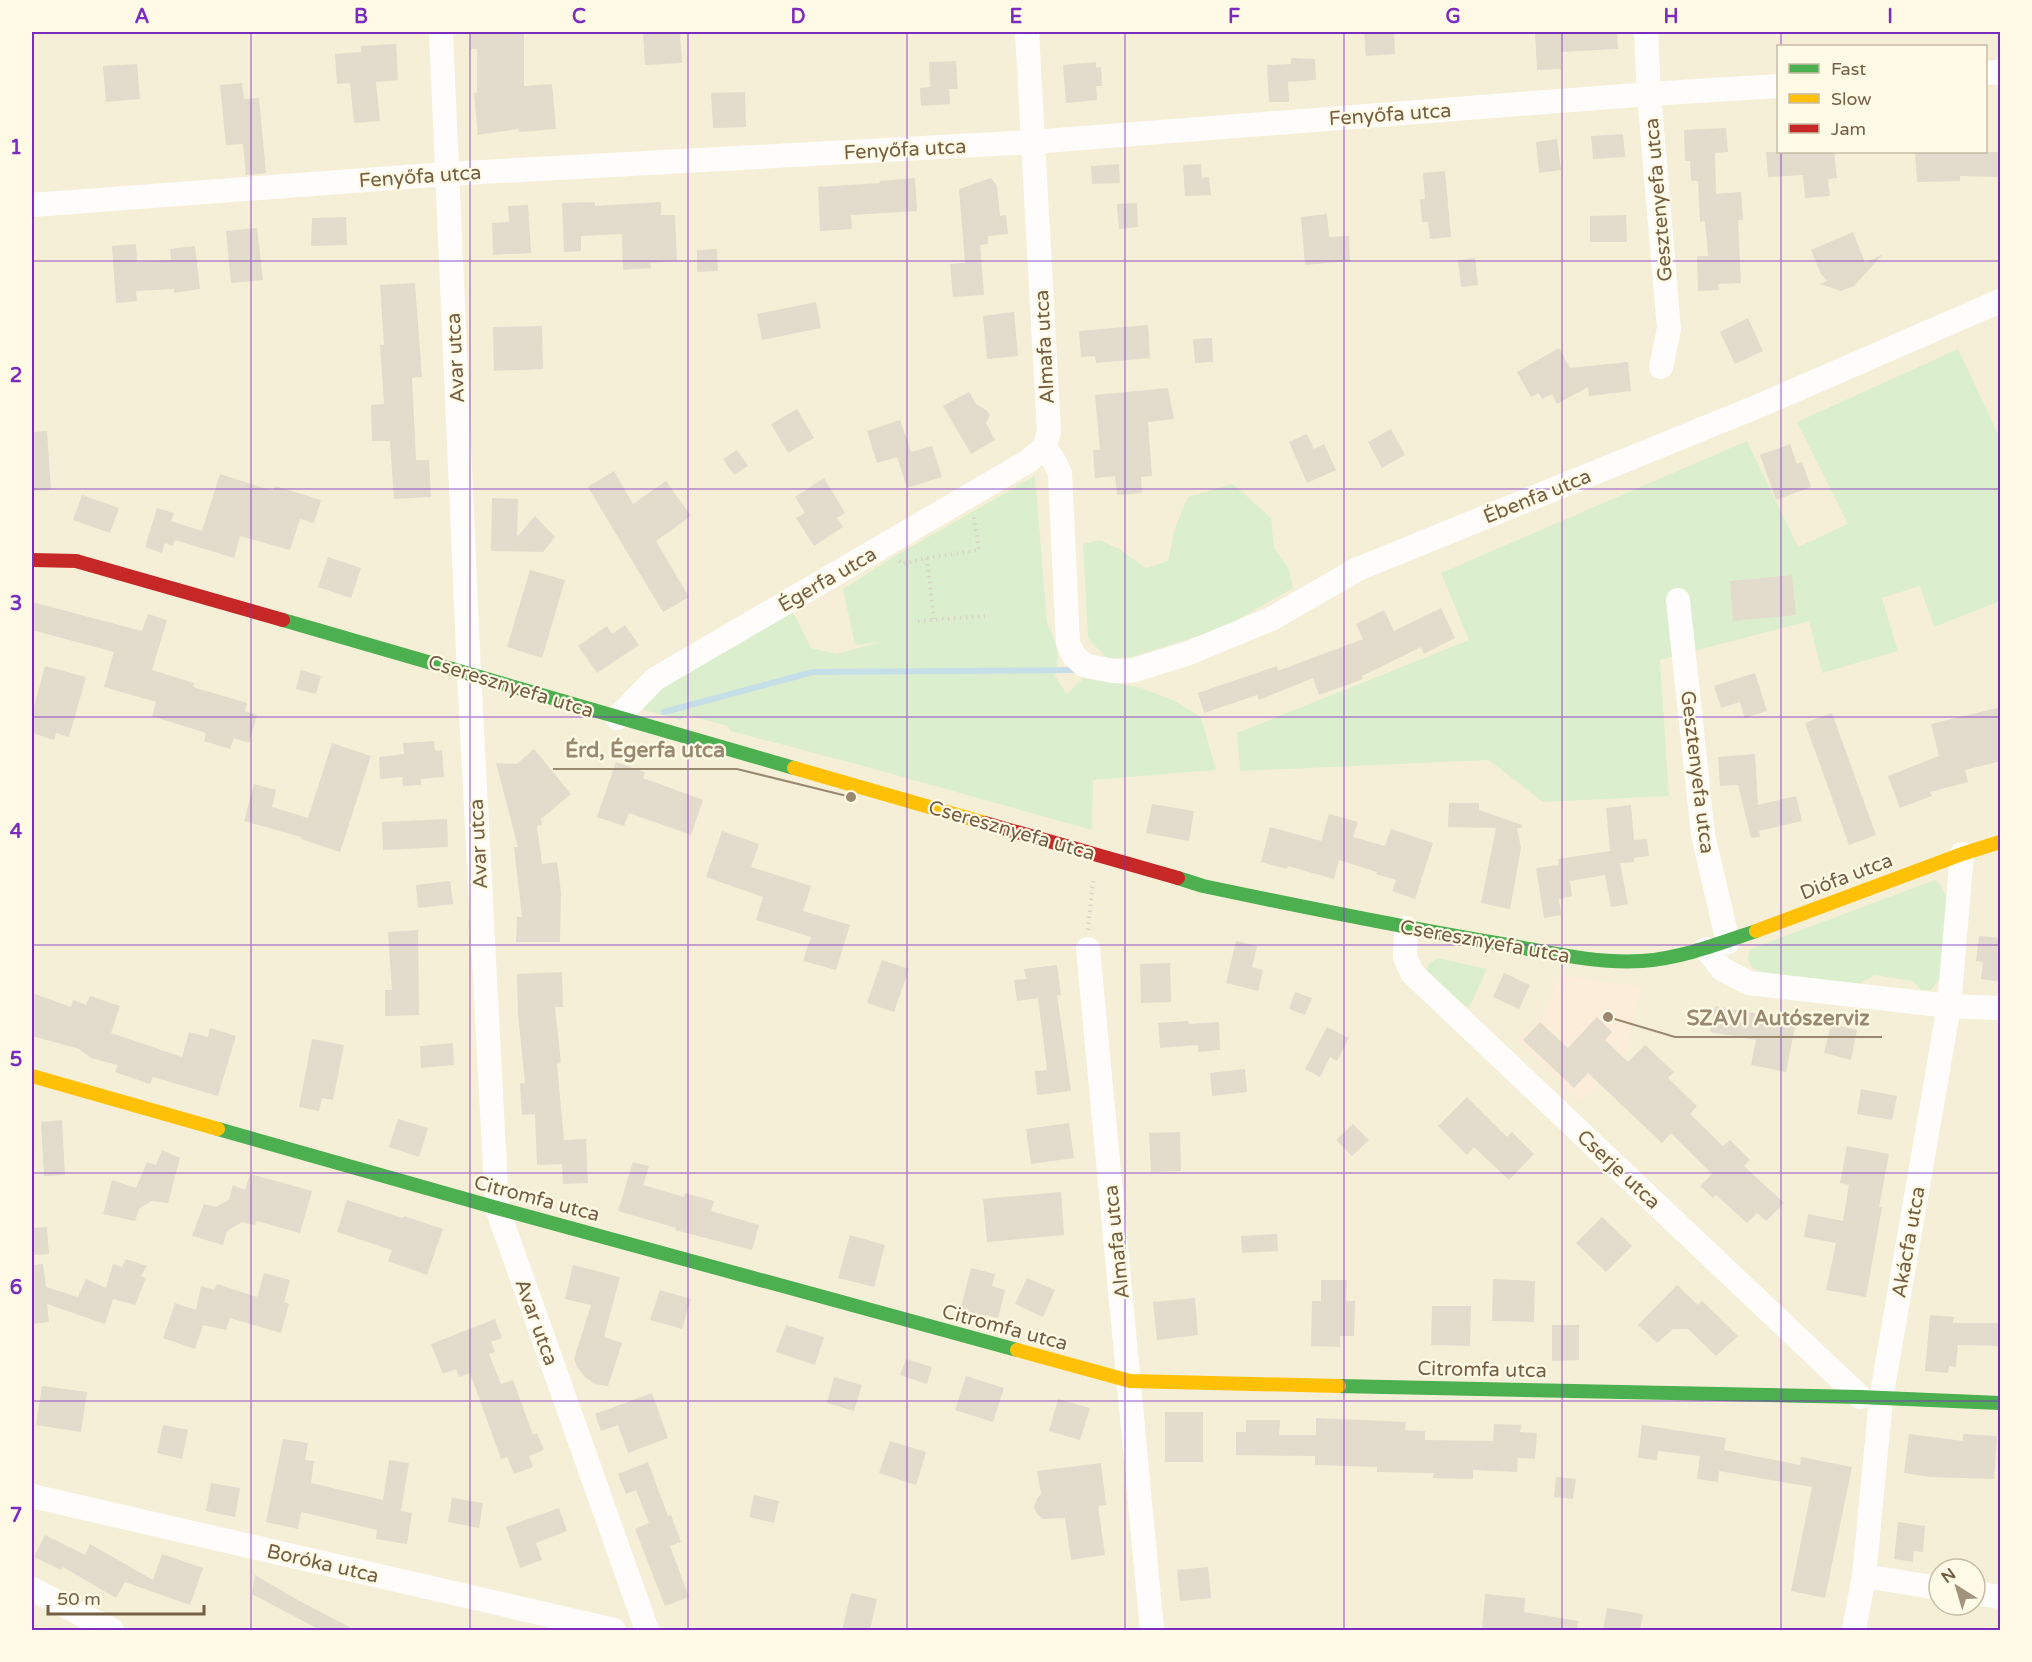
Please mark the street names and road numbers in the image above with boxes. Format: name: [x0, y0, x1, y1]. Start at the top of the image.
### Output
street label: Fenyőfa utca: [1328, 99, 1452, 131]
street label: Gesztenyefa utca: [1640, 117, 1678, 283]
street label: Fenyőfa utca: [843, 135, 967, 165]
street label: Fenyőfa utca: [358, 161, 482, 193]
street label: Almafa utca: [1030, 289, 1060, 405]
street label: Avar utca: [442, 312, 470, 404]
street label: Ébenfa utca: [1480, 464, 1595, 529]
street label: Égerfa utca: [774, 541, 881, 618]
street label: Cseresznyefa utca: [425, 650, 597, 724]
street label: Gesztenyefa utca: [1675, 689, 1719, 855]
street label: Cseresznyefa utca: [926, 796, 1098, 866]
street label: Avar utca: [465, 798, 493, 890]
street label: Diófa utca: [1797, 848, 1896, 906]
street label: Cseresznyefa utca: [1398, 915, 1572, 969]
street label: Cserje utca: [1572, 1125, 1665, 1214]
street label: Citromfa utca: [471, 1171, 602, 1227]
street label: Almafa utca: [1099, 1184, 1135, 1300]
street label: Akácfa utca: [1887, 1185, 1931, 1300]
street label: Avar utca: [509, 1276, 563, 1369]
street label: Citromfa utca: [939, 1300, 1070, 1356]
street label: Citromfa utca: [1417, 1357, 1547, 1383]
street label: Boróka utca: [264, 1539, 381, 1589]

